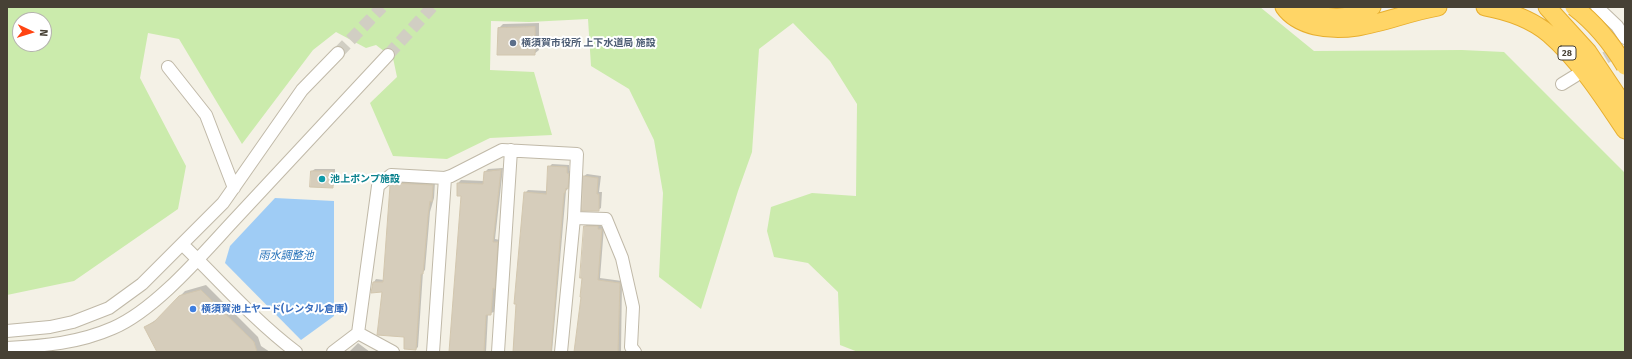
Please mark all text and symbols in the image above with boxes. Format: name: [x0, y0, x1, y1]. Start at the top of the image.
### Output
north arrow: [12, 12, 52, 52]
text: N: [37, 29, 50, 37]
place label: 横須賀市役所 上下水道局 施設: [521, 37, 656, 49]
marker: 横須賀市役所 上下水道局 施設: [508, 38, 518, 48]
road number: 28: [1558, 46, 1576, 60]
place label: 池上ポンプ施設: [330, 173, 400, 185]
marker: 池上ポンプ施設: [317, 174, 327, 184]
water label: 雨水調整池: [259, 249, 313, 263]
place label: 横須賀池上ヤード(レンタル倉庫): [201, 303, 347, 315]
marker: 横須賀池上ヤード(レンタル倉庫): [188, 304, 198, 314]

